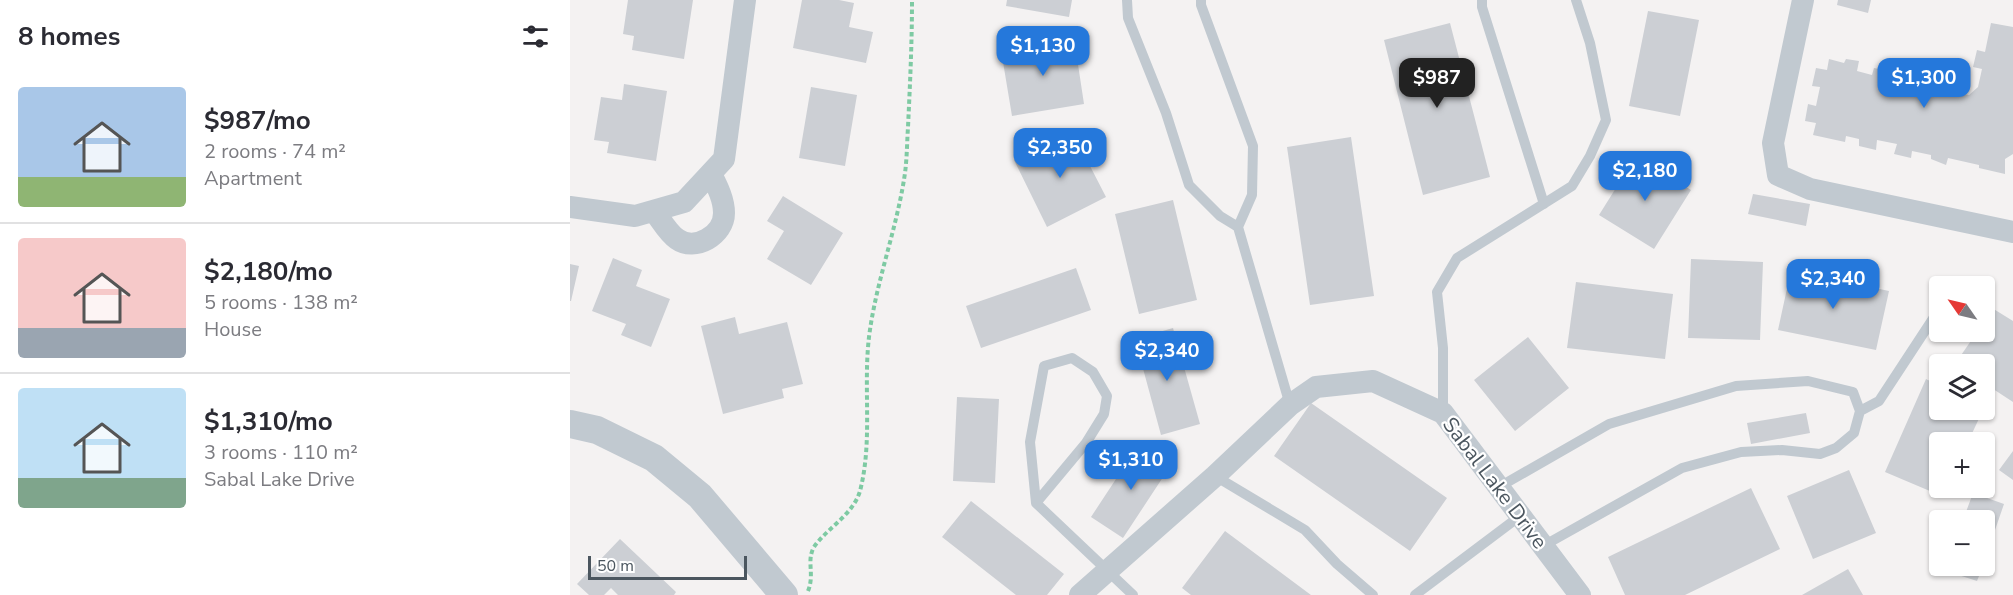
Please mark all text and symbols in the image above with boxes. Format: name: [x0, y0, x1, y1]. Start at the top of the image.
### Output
text: 8 homes: [18, 19, 120, 54]
icon: filters: [519, 20, 552, 53]
pin: $1,130: [994, 26, 1092, 77]
text: $1,130: [1011, 32, 1075, 59]
pin: $987: [1401, 58, 1473, 109]
pin: $1,300: [1875, 58, 1973, 109]
text: $987: [1413, 64, 1461, 91]
text: $1,300: [1892, 64, 1956, 91]
text: $987/mo: [204, 103, 311, 138]
icon: home: [66, 111, 138, 183]
pin: $2,350: [1011, 128, 1109, 179]
text: $2,350: [1028, 134, 1092, 161]
text: 2 rooms · 74 m²: [204, 138, 346, 165]
pin: $2,180: [1596, 151, 1694, 202]
text: $2,180: [1613, 157, 1677, 184]
text: Apartment: [204, 165, 302, 192]
text: $2,180/mo: [204, 254, 333, 289]
pin: $2,340: [1784, 259, 1882, 310]
icon: home: [66, 262, 138, 334]
text: $2,340: [1801, 265, 1865, 292]
north arrow: [1929, 276, 1995, 342]
map controls: [1929, 276, 1995, 576]
text: 5 rooms · 138 m²: [204, 289, 358, 316]
text: House: [204, 316, 262, 343]
pin: $2,340: [1118, 331, 1216, 382]
text: $2,340: [1135, 337, 1199, 364]
button: layers: [1929, 354, 1995, 420]
text: $1,310/mo: [204, 404, 333, 439]
street label: Sabal Lake Drive: [1436, 411, 1554, 555]
icon: home: [66, 412, 138, 484]
button: +: [1929, 432, 1995, 498]
text: 3 rooms · 110 m²: [204, 439, 358, 466]
pin: $1,310: [1082, 440, 1180, 491]
text: $1,310: [1099, 446, 1163, 473]
text: Sabal Lake Drive: [204, 466, 355, 493]
button: −: [1929, 510, 1995, 576]
scale bar: [588, 553, 747, 580]
text: 50 m: [597, 555, 634, 577]

